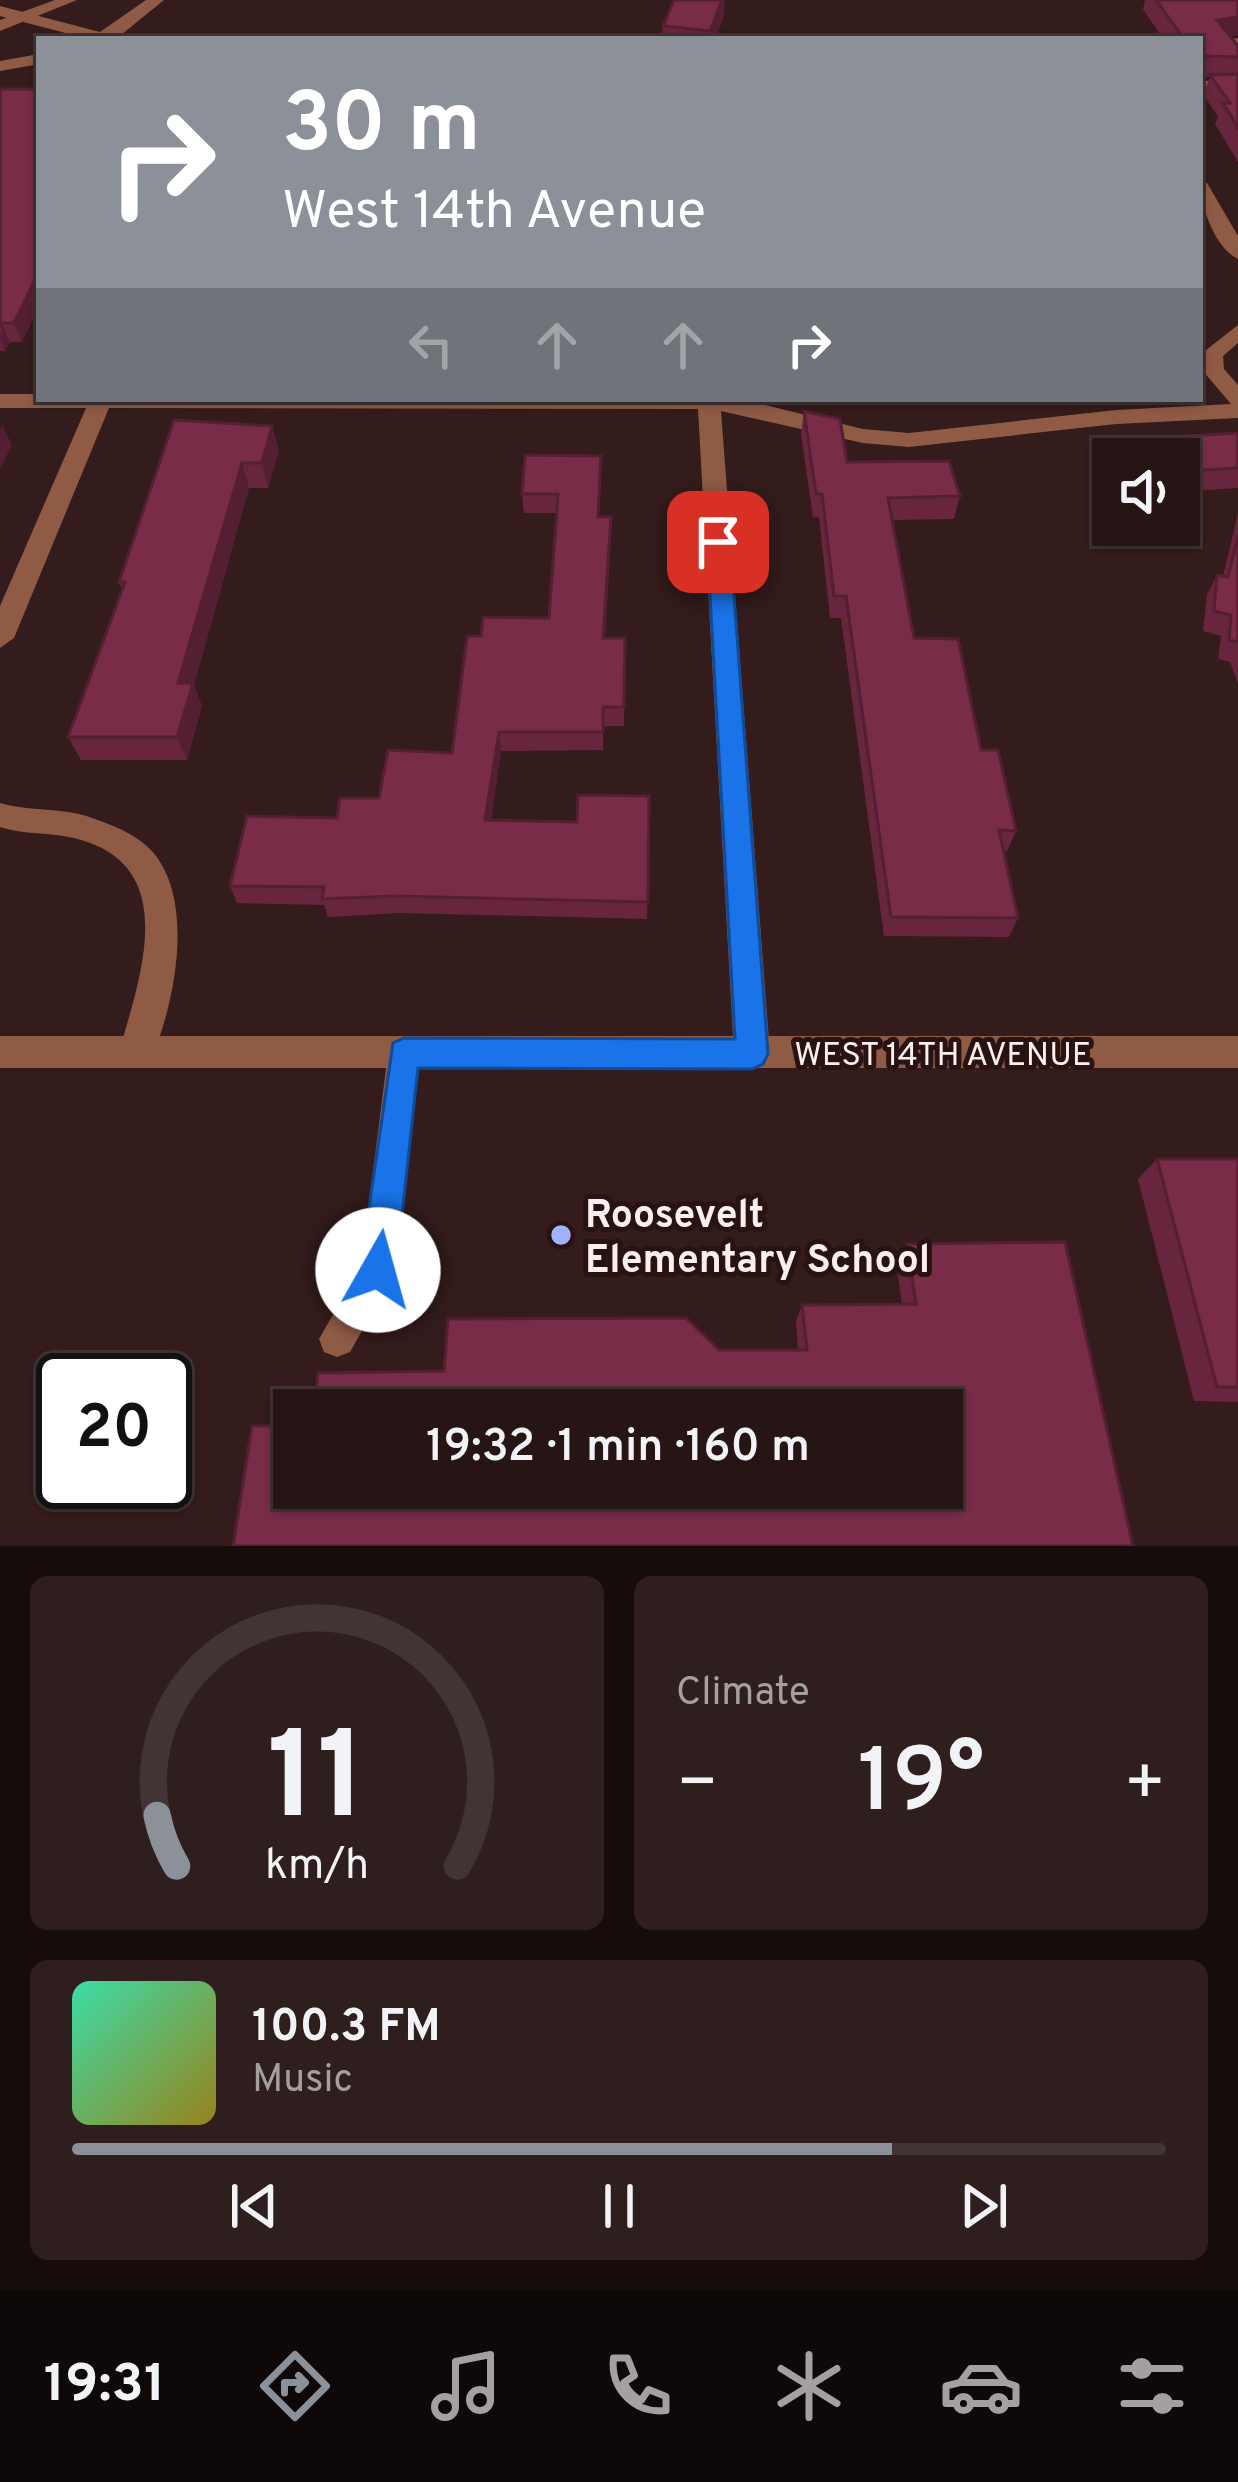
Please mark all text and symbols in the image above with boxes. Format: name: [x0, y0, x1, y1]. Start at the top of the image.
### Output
text: 30 m: [282, 75, 481, 181]
icon: right: [84, 84, 240, 240]
text: West 14th Avenue: [282, 179, 706, 248]
icon: left: [398, 312, 464, 378]
icon: ahead: [524, 312, 590, 378]
icon: ahead: [650, 312, 716, 378]
icon: right: [776, 312, 842, 378]
map controls: [1092, 438, 1200, 546]
button: sound: [1092, 438, 1200, 546]
pin: [667, 491, 769, 593]
icon: arrive: [685, 509, 751, 575]
street label: WEST 14TH AVENUE: [794, 1036, 1092, 1078]
place label: Roosevelt Elementary School: [585, 1193, 930, 1287]
position arrow: [315, 1207, 441, 1333]
marker: Roosevelt Elementary School: [548, 1222, 574, 1248]
speed limit sign: 20: [36, 1353, 192, 1509]
text: 19:32 · 1 min · 160 m: [426, 1420, 810, 1477]
text: Climate: [676, 1670, 810, 1719]
text: 11: [267, 1705, 367, 1863]
text: 19°: [857, 1730, 985, 1843]
text: −: [676, 1745, 719, 1828]
text: +: [1123, 1745, 1166, 1828]
text: km/h: [265, 1840, 369, 1894]
text: 100.3 FM: [252, 2000, 441, 2057]
text: Music: [252, 2057, 353, 2106]
icon: previous: [221, 2173, 287, 2239]
icon: pause: [586, 2173, 652, 2239]
icon: next: [951, 2173, 1017, 2239]
icon: directions: [253, 2344, 337, 2428]
icon: music: [424, 2344, 508, 2428]
icon: phone: [596, 2344, 680, 2428]
icon: climate: [767, 2344, 851, 2428]
icon: car: [939, 2344, 1023, 2428]
icon: filters: [1110, 2344, 1194, 2428]
text: 19:31: [44, 2352, 166, 2421]

